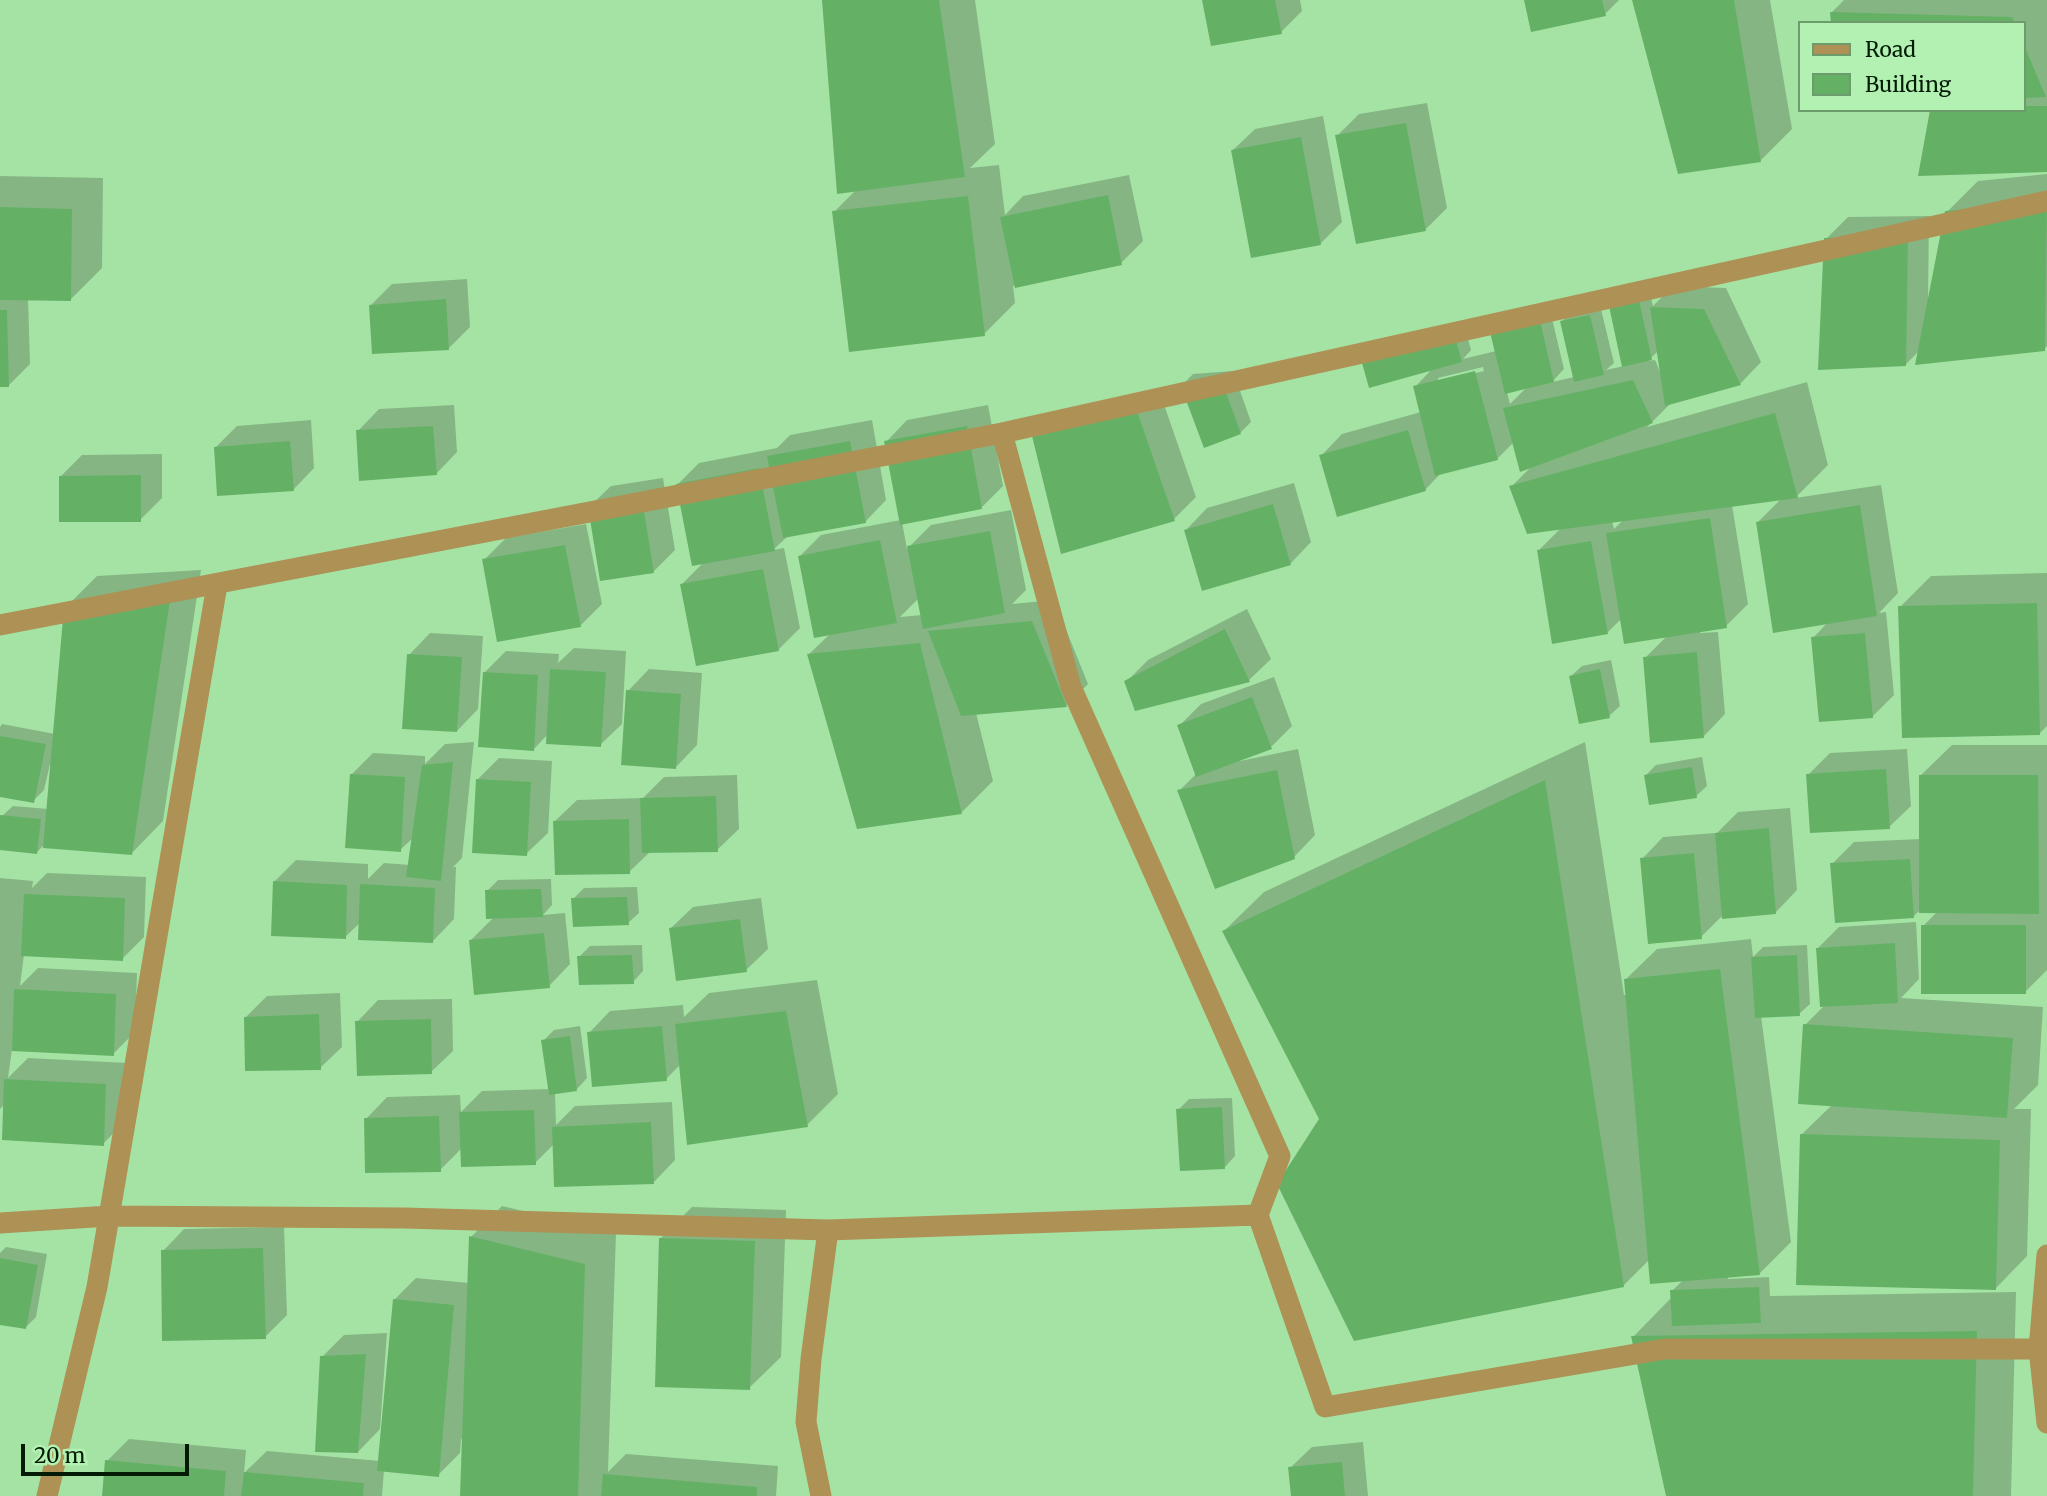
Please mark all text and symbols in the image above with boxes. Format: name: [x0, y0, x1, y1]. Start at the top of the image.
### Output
legend: [1798, 21, 2026, 112]
text: Road: [1865, 36, 1916, 63]
text: Building: [1865, 71, 1951, 98]
scale bar: [24, 1430, 192, 1474]
text: 20 m: [34, 1442, 85, 1469]

